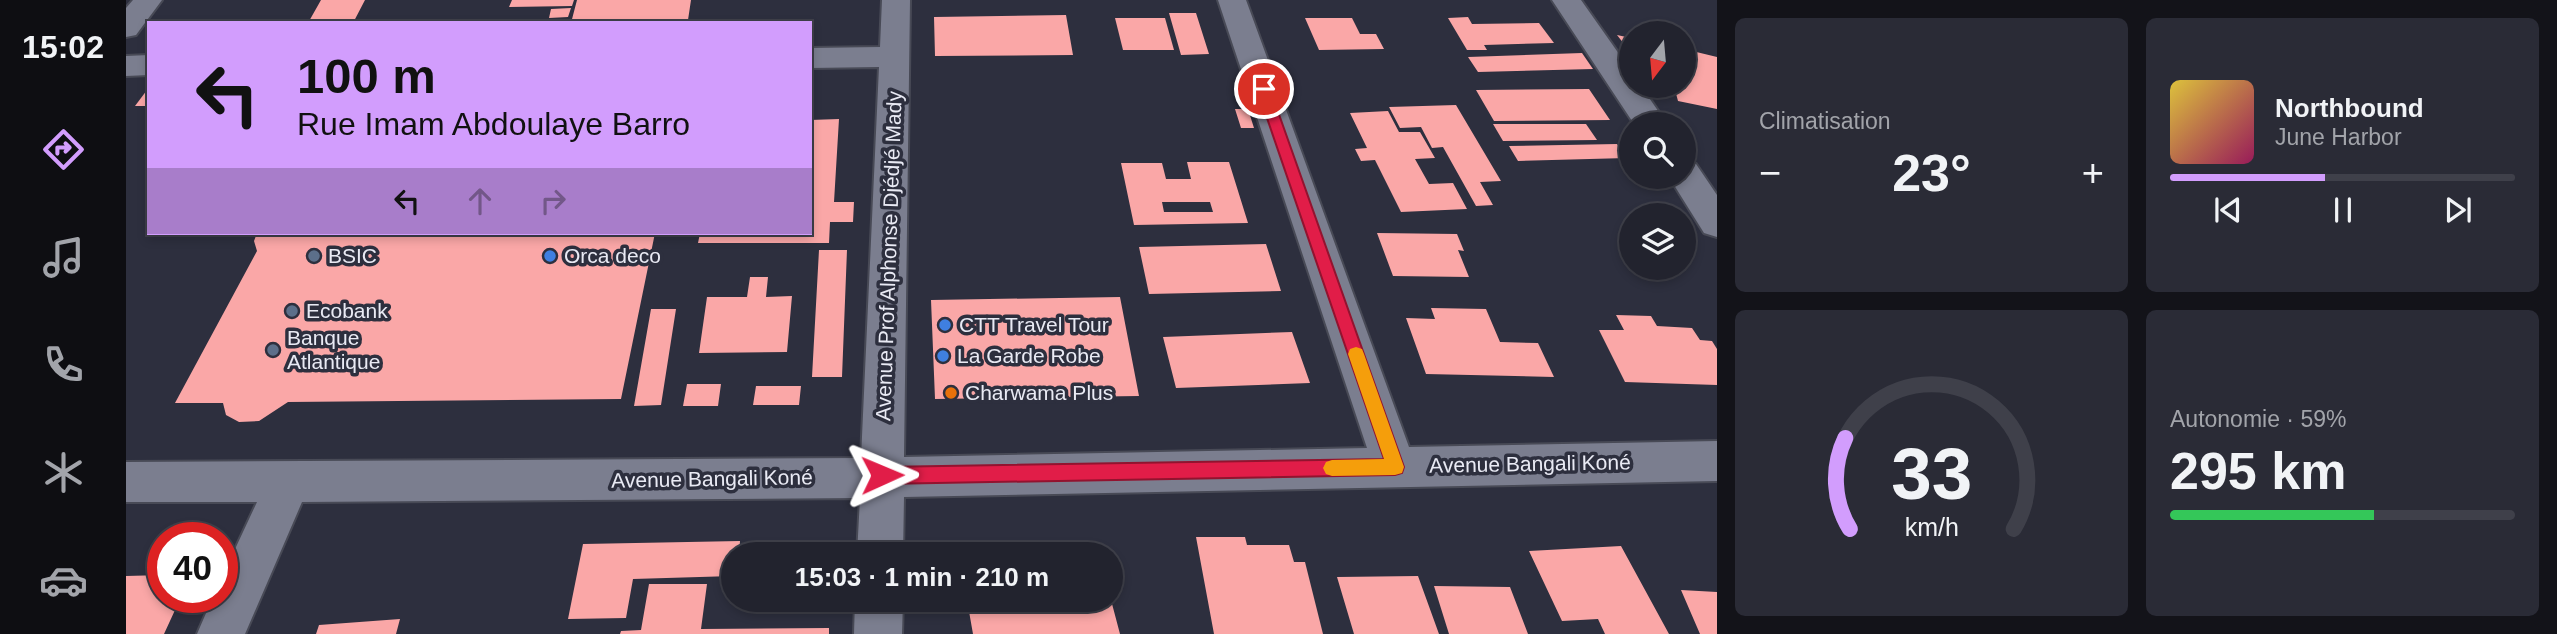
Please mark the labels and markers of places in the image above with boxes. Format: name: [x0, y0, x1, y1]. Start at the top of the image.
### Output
pin: [1234, 59, 1294, 119]
place label: BSIC: [328, 244, 377, 267]
place label: Orca deco: [564, 244, 661, 267]
marker: BSIC: [306, 248, 322, 264]
marker: Orca deco: [542, 248, 558, 264]
place label: Ecobank: [306, 299, 388, 322]
marker: Ecobank: [284, 303, 300, 319]
place label: CTT Travel Tour: [959, 313, 1109, 336]
marker: CTT Travel Tour: [937, 317, 953, 333]
place label: Banque Atlantique: [287, 326, 380, 373]
marker: Banque Atlantique: [265, 342, 281, 358]
place label: La Garde Robe: [957, 344, 1101, 367]
marker: La Garde Robe: [935, 348, 951, 364]
place label: Charwama Plus: [965, 381, 1113, 404]
marker: Charwama Plus: [943, 385, 959, 401]

